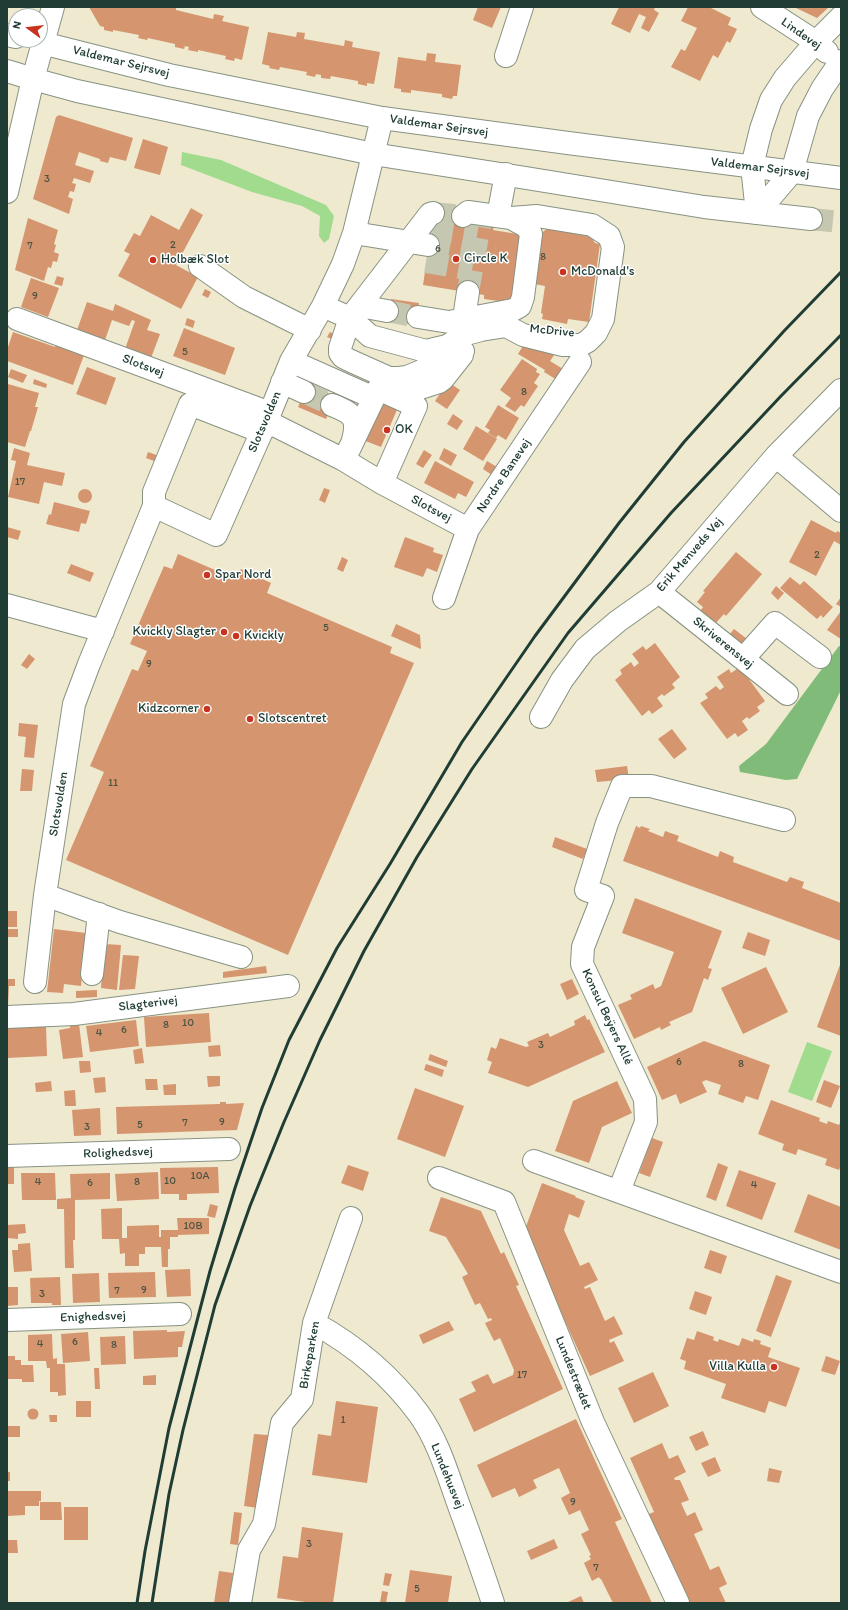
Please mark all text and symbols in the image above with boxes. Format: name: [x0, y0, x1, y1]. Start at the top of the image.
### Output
north arrow: [8, 8, 48, 48]
street label: Lindevej: [778, 14, 824, 54]
text: N: [10, 20, 24, 30]
street label: Valdemar Sejrsvej: [71, 42, 171, 82]
street label: Valdemar Sejrsvej: [389, 111, 489, 141]
street label: Valdemar Sejrsvej: [710, 154, 810, 182]
house number: 3: [44, 172, 50, 186]
house number: 2: [170, 238, 176, 252]
house number: 7: [27, 239, 33, 253]
house number: 6: [435, 242, 441, 256]
house number: 8: [540, 250, 546, 264]
place label: Circle K: [464, 251, 508, 267]
place label: Holbæk Slot: [161, 252, 229, 268]
marker: Circle K: [451, 254, 461, 264]
marker: Holbæk Slot: [148, 255, 158, 265]
place label: McDonald's: [571, 264, 635, 280]
marker: McDonald's: [558, 267, 568, 277]
house number: 9: [32, 289, 38, 303]
street label: McDrive: [529, 321, 575, 341]
house number: 5: [182, 345, 188, 359]
street label: Slotsvej: [120, 351, 166, 381]
house number: 8: [521, 385, 527, 399]
street label: Slotsvolden: [245, 389, 285, 455]
place label: OK: [395, 422, 413, 438]
marker: OK: [382, 425, 392, 435]
street label: Nordre Banevej: [473, 436, 535, 516]
house number: 17: [15, 475, 25, 489]
street label: Slotsvej: [408, 492, 454, 526]
street label: Erik Menveds Vej: [653, 515, 727, 595]
house number: 2: [814, 548, 820, 562]
place label: Spar Nord: [215, 567, 271, 583]
marker: Spar Nord: [202, 570, 212, 580]
street label: Skriverensvej: [689, 614, 757, 672]
house number: 5: [323, 621, 329, 635]
place label: Kvickly Slagter: [133, 624, 216, 640]
marker: Kvickly Slagter: [219, 627, 229, 637]
place label: Kvickly: [244, 628, 284, 644]
marker: Kvickly: [231, 631, 241, 641]
house number: 9: [146, 657, 152, 671]
place label: Kidzcorner: [138, 701, 199, 717]
marker: Kidzcorner: [202, 704, 212, 714]
place label: Slotscentret: [258, 711, 327, 727]
marker: Slotscentret: [245, 714, 255, 724]
street label: Slotsvolden: [46, 771, 72, 837]
house number: 11: [108, 776, 118, 790]
street label: Konsul Beÿers Allé: [578, 966, 636, 1068]
street label: Slagterivej: [118, 993, 178, 1015]
house number: 10: [182, 1016, 194, 1030]
house number: 8: [163, 1018, 169, 1032]
house number: 6: [121, 1023, 127, 1037]
house number: 4: [96, 1026, 102, 1040]
house number: 3: [538, 1038, 544, 1052]
house number: 6: [676, 1055, 682, 1069]
house number: 8: [738, 1057, 744, 1071]
house number: 9: [219, 1115, 225, 1129]
house number: 7: [182, 1116, 188, 1130]
house number: 5: [137, 1118, 143, 1132]
house number: 3: [84, 1120, 90, 1134]
street label: Rolighedsvej: [83, 1144, 153, 1162]
house number: 10A: [191, 1169, 209, 1183]
house number: 10: [164, 1174, 176, 1188]
house number: 4: [35, 1175, 41, 1189]
house number: 8: [134, 1175, 140, 1189]
house number: 6: [87, 1176, 93, 1190]
house number: 4: [751, 1178, 757, 1192]
house number: 10B: [184, 1219, 202, 1233]
house number: 9: [141, 1283, 147, 1297]
house number: 7: [114, 1284, 120, 1298]
house number: 3: [39, 1287, 45, 1301]
street label: Enighedsvej: [60, 1308, 126, 1326]
street label: Birkeparken: [296, 1320, 324, 1390]
street label: Lundestrædet: [551, 1334, 595, 1412]
house number: 6: [72, 1335, 78, 1349]
house number: 4: [37, 1337, 43, 1351]
house number: 8: [111, 1338, 117, 1352]
place label: Villa Kulla: [709, 1359, 766, 1375]
marker: Villa Kulla: [769, 1362, 779, 1372]
house number: 17: [517, 1368, 527, 1382]
house number: 1: [340, 1413, 346, 1427]
street label: Lundehusvej: [427, 1441, 467, 1511]
house number: 9: [570, 1495, 576, 1509]
house number: 3: [306, 1537, 312, 1551]
house number: 7: [593, 1561, 599, 1575]
house number: 5: [414, 1582, 420, 1596]

